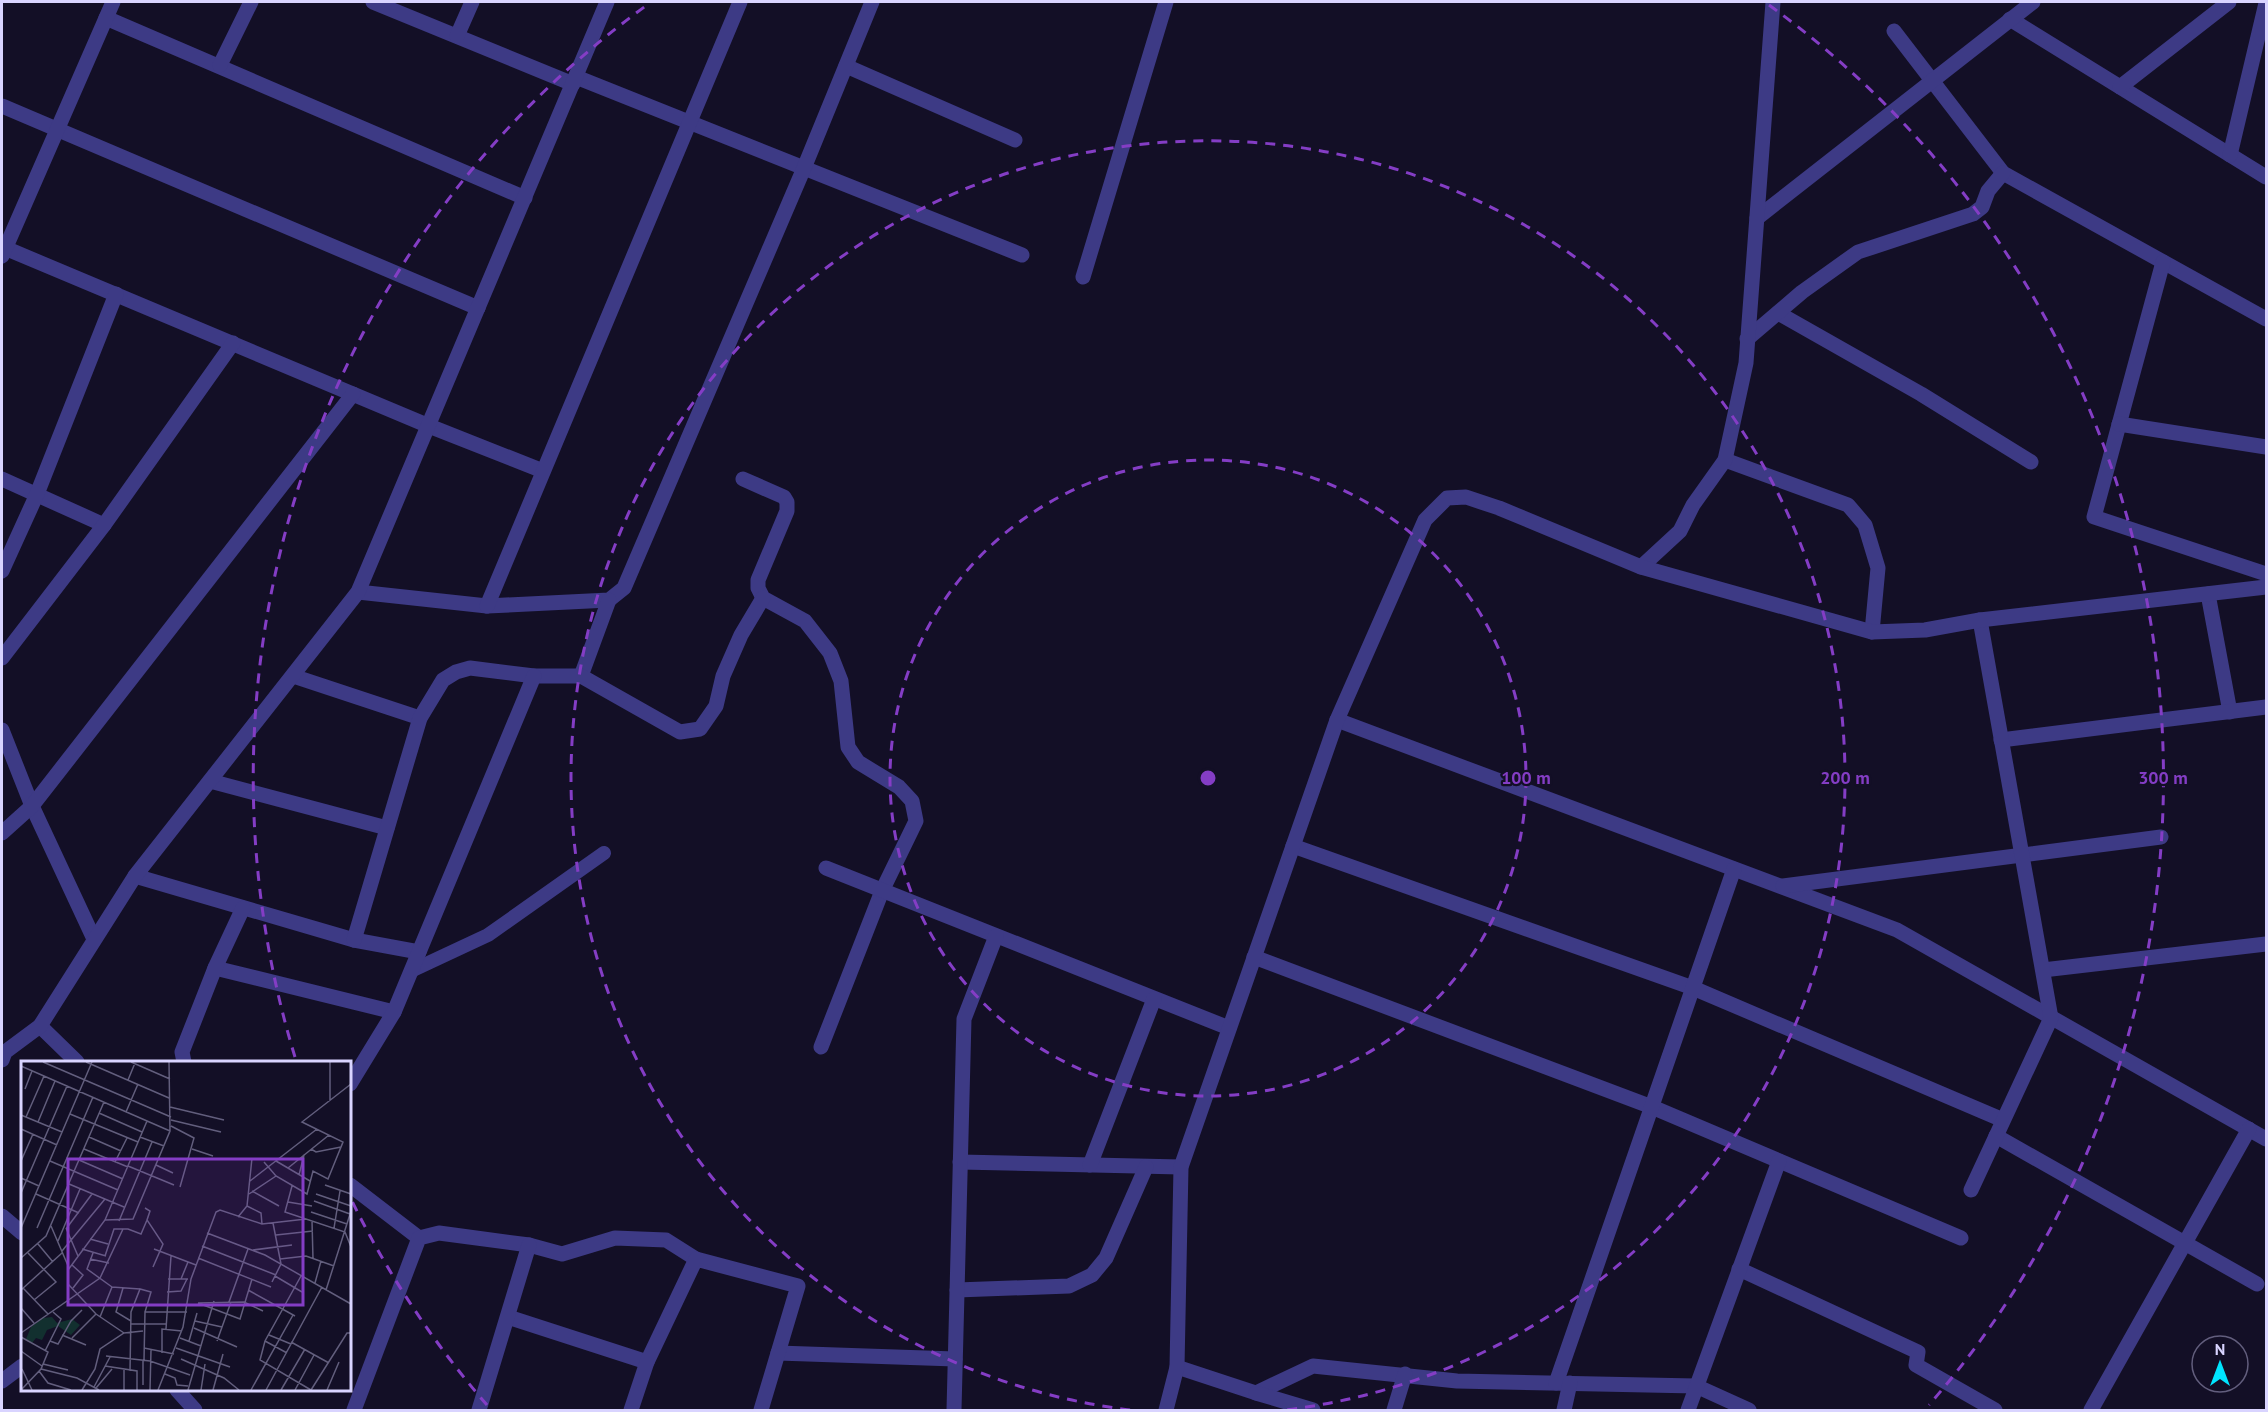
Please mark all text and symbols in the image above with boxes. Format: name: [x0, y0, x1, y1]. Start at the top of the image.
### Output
text: 100 m: [1501, 766, 1551, 789]
text: 200 m: [1820, 766, 1870, 789]
text: 300 m: [2138, 766, 2188, 789]
centre of rings: [1198, 768, 1218, 788]
inset map: [21, 1061, 351, 1391]
north arrow: [2190, 1334, 2250, 1394]
text: N: [2215, 1339, 2225, 1359]

